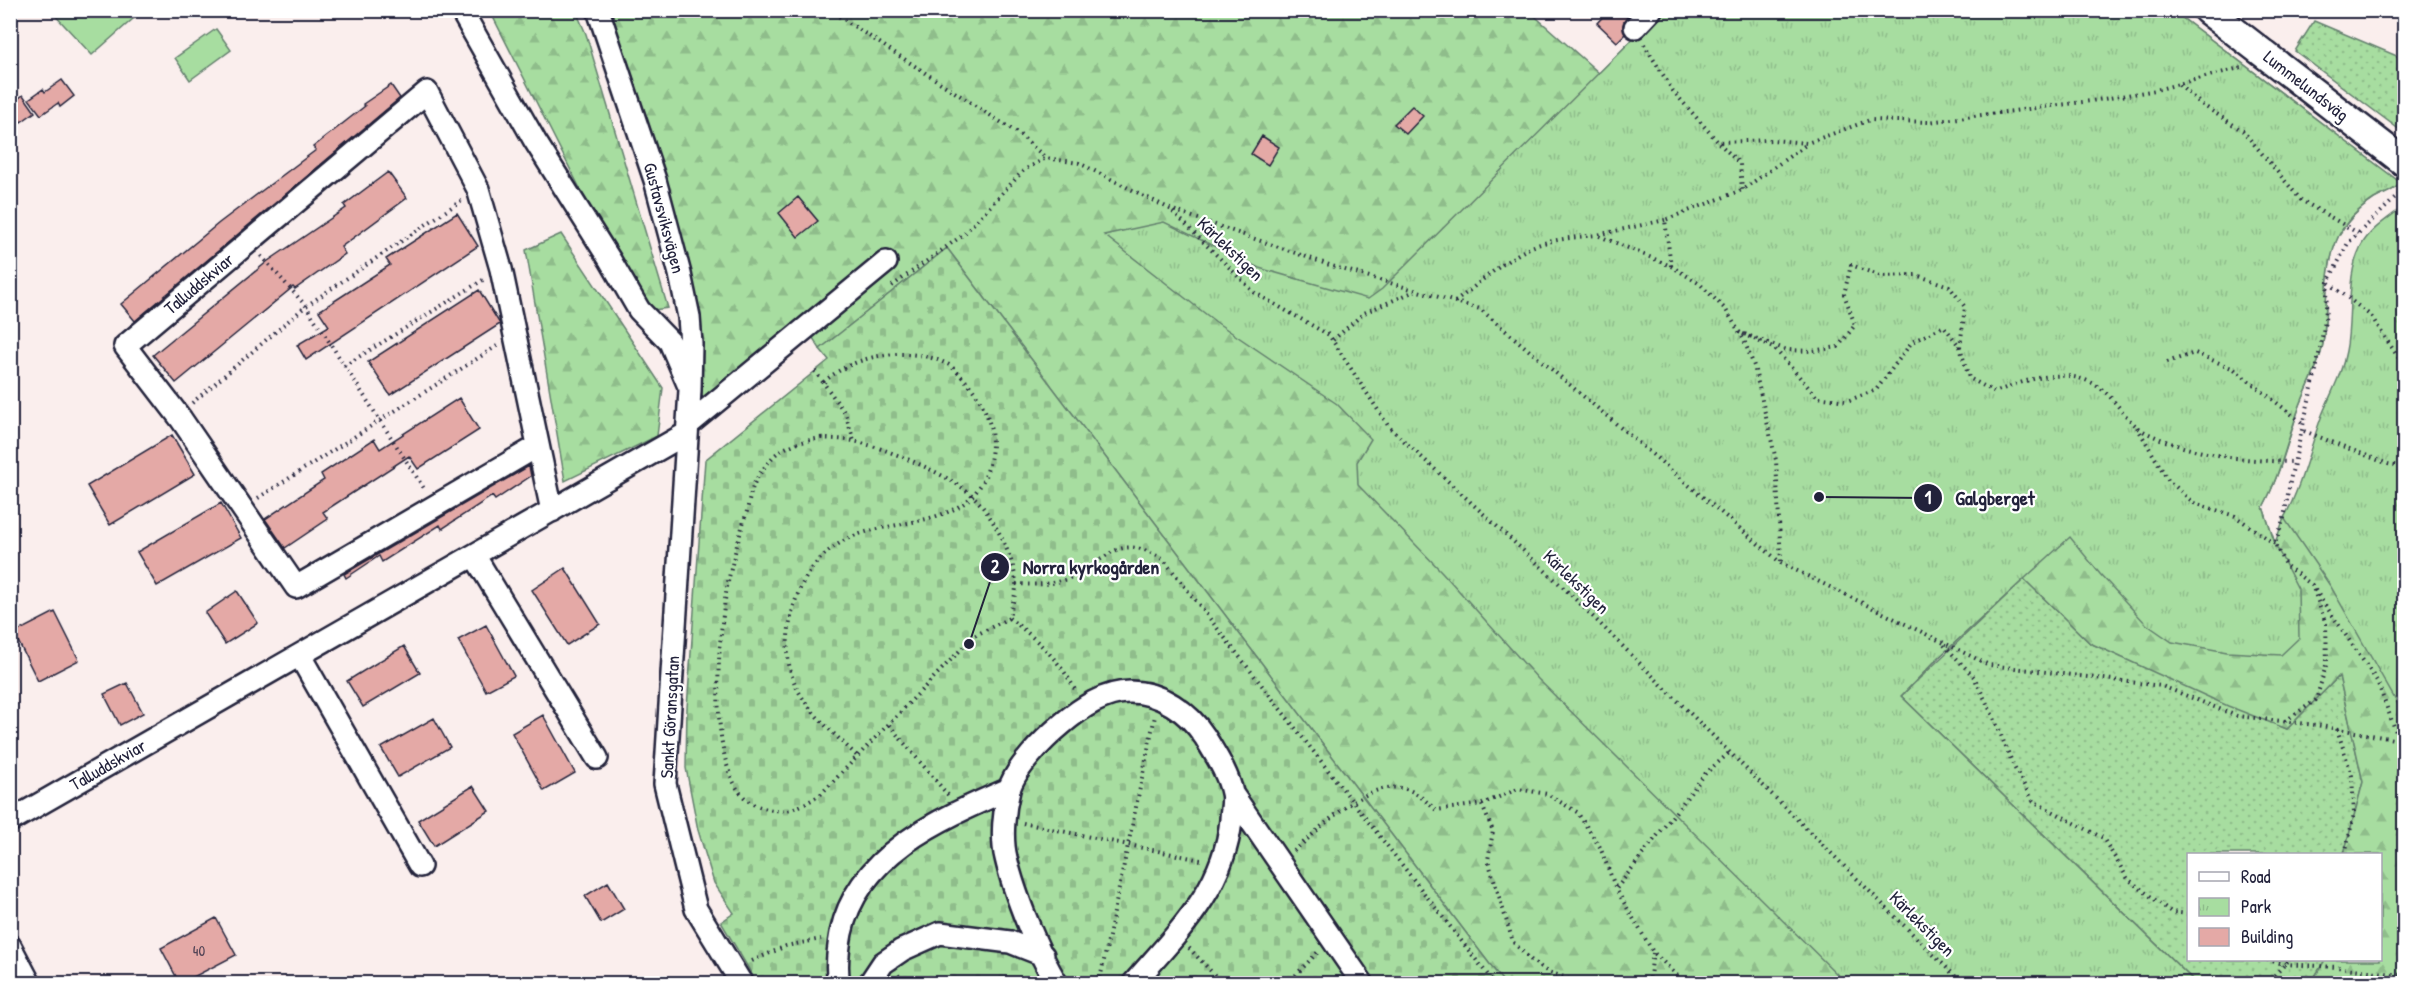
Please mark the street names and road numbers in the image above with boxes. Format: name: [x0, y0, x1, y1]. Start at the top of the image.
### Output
street label: Lummelundsväg: [2258, 44, 2354, 127]
street label: Gustavsviksvägen: [638, 160, 691, 276]
street label: Kärlekstigen: [1192, 211, 1269, 287]
street label: Talluddskviar: [158, 247, 239, 320]
street label: Kärlekstigen: [1538, 544, 1615, 620]
street label: Sankt Göransgatan: [654, 655, 685, 779]
street label: Talluddskviar: [65, 733, 150, 796]
street label: Kärlekstigen: [1884, 885, 1961, 962]

